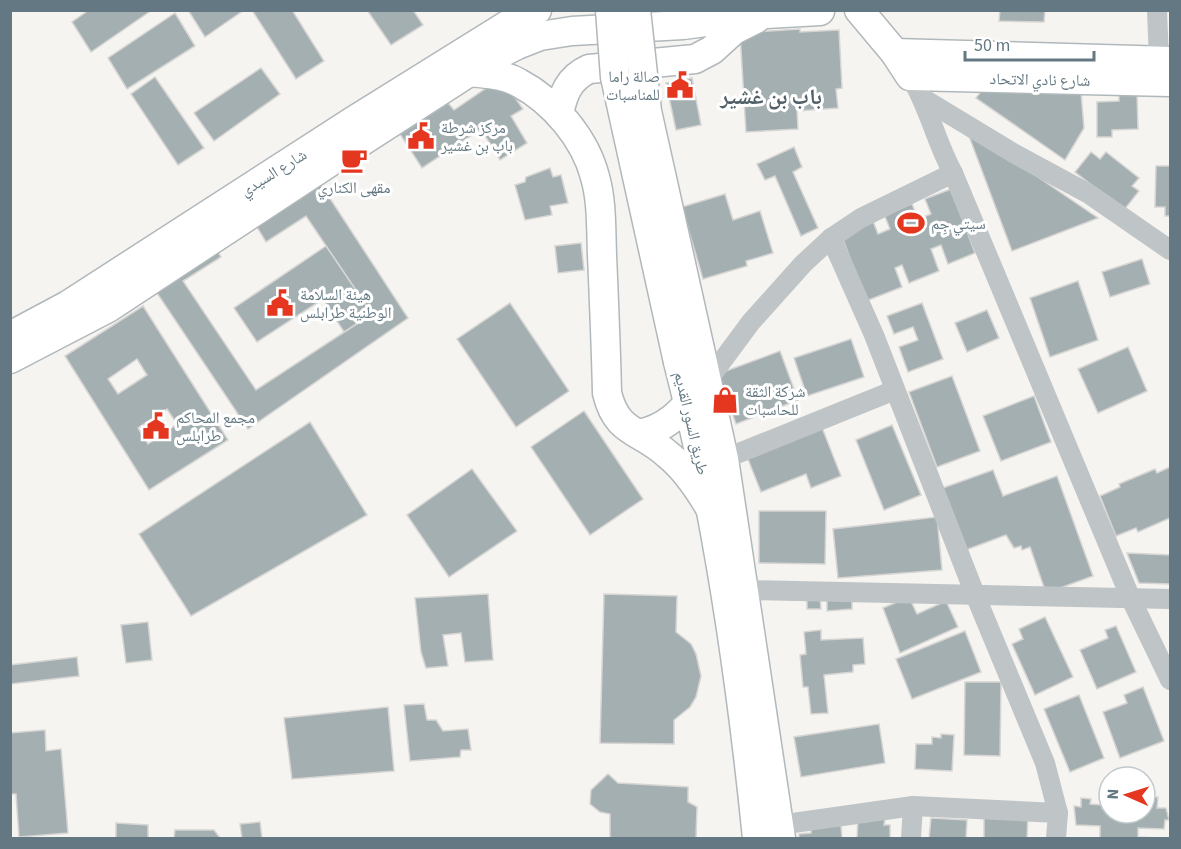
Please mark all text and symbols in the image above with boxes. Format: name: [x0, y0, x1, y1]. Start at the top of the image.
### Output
scale bar: [965, 24, 1094, 62]
text: 50 m: [974, 33, 1010, 58]
place label: صالة راما للمناسبات: [606, 66, 660, 106]
street label: شارع نادي الاتحاد: [989, 68, 1091, 93]
public building icon: صالة راما للمناسبات: [665, 70, 695, 100]
district label: باب بن غشير: [719, 81, 822, 113]
place label: مركز شرطة باب بن غشير: [440, 117, 513, 157]
public building icon: مركز شرطة باب بن غشير: [406, 121, 436, 151]
street label: شارع السيدي: [236, 144, 312, 203]
cafe icon: مقهى الكناري: [339, 145, 369, 175]
place label: مقهى الكناري: [317, 177, 391, 200]
sports icon: سيتي جِم: [896, 208, 926, 238]
place label: سيتي جِم: [931, 213, 986, 236]
place label: هيئة السلامة الوطنية طرابلس: [300, 284, 392, 324]
public building icon: هيئة السلامة الوطنية طرابلس: [265, 288, 295, 318]
street label: طريق السور القديم: [668, 369, 714, 477]
place label: شركة الثقة للحاسبات: [745, 381, 805, 421]
shop icon: شركة الثقة للحاسبات: [710, 385, 740, 415]
place label: مجمع المحاكم طرابلس: [176, 407, 255, 447]
public building icon: مجمع المحاكم طرابلس: [141, 411, 171, 441]
north arrow: [1097, 765, 1157, 825]
text: N: [1102, 788, 1124, 800]

